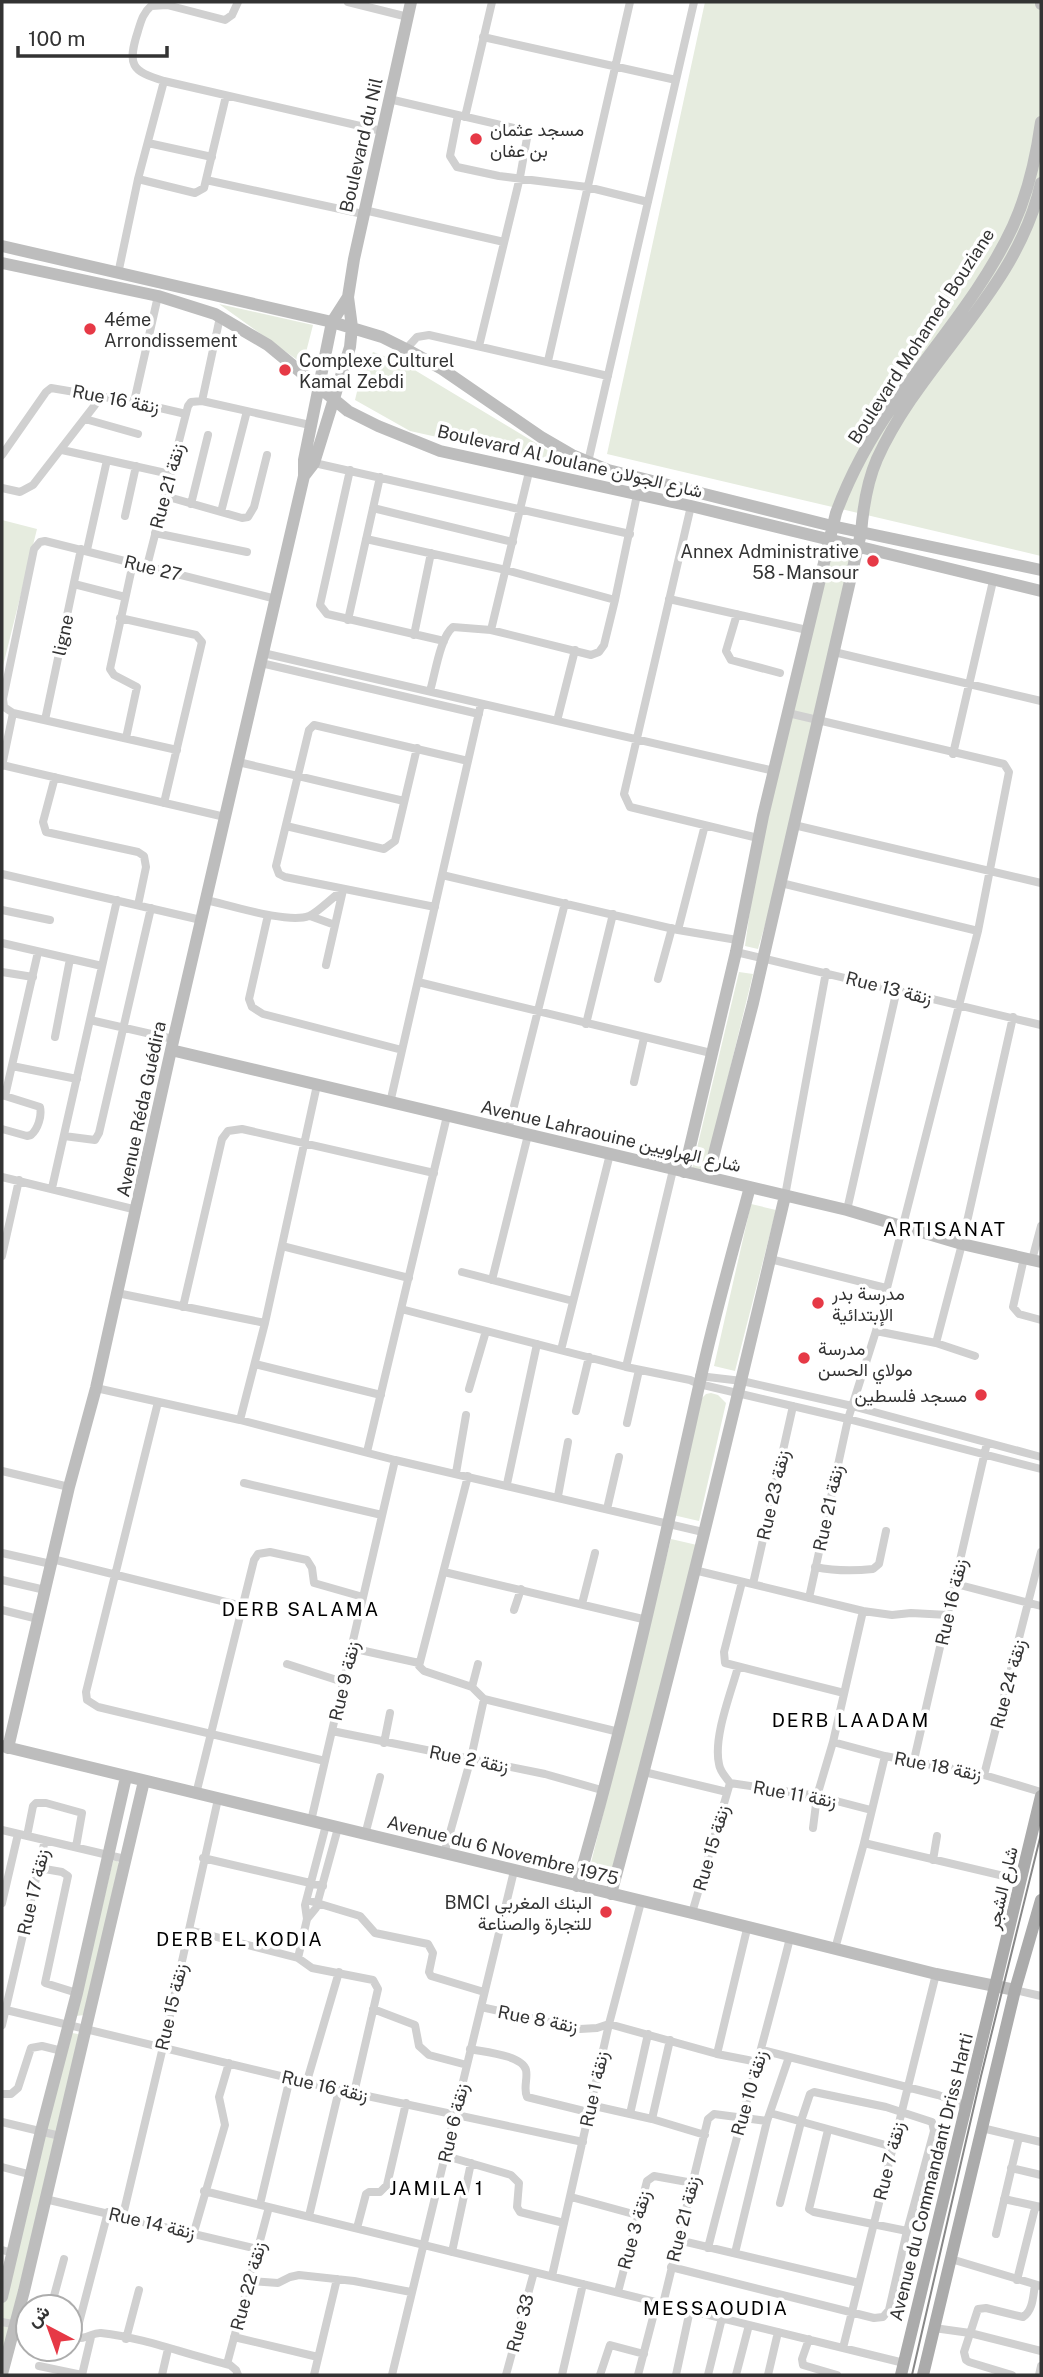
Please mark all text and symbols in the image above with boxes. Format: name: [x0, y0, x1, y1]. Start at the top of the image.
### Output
scale bar: [18, 14, 166, 58]
text: 100 m: [28, 26, 85, 51]
street label: Boulevard du Nil: [335, 76, 387, 214]
place label: مسجد عثمان بن عفان: [490, 119, 584, 162]
marker: مسجد عثمان بن عفان: [468, 131, 484, 147]
street label: Boulevard Mohamed Bouziane: [844, 225, 998, 447]
place label: 4éme Arrondissement: [104, 309, 238, 351]
marker: 4éme Arrondissement: [82, 321, 98, 337]
place label: Complexe Culturel Kamal Zebdi: [299, 350, 454, 392]
marker: Complexe Culturel Kamal Zebdi: [277, 362, 293, 378]
street label: Rue 16 زنقة: [71, 380, 161, 419]
street label: Boulevard Al Joulane شارع الجولان: [435, 420, 705, 504]
street label: Rue 21 زنقة: [146, 441, 189, 531]
place label: Annex Administrative 58 - Mansour: [680, 541, 859, 583]
street label: Rue 27: [122, 551, 184, 585]
marker: Annex Administrative 58 - Mansour: [865, 553, 881, 569]
street label: ligne: [48, 612, 78, 658]
street label: Rue 13 زنقة: [843, 967, 934, 1010]
street label: Avenue Réda Guédira: [112, 1019, 170, 1199]
street label: Avenue Lahraouine شارع الهراويين: [478, 1096, 743, 1178]
district label: ARTISANAT: [883, 1218, 1007, 1240]
place label: مدرسة بدر الإبتدائية: [831, 1283, 905, 1327]
marker: مدرسة بدر الإبتدائية: [810, 1295, 826, 1311]
place label: مدرسة مولاي الحسن: [818, 1338, 913, 1385]
marker: مدرسة مولاي الحسن: [796, 1350, 812, 1366]
place label: مسجد فلسطين: [855, 1385, 967, 1407]
marker: مسجد فلسطين: [973, 1387, 989, 1403]
street label: Rue 23 زنقة: [752, 1448, 795, 1542]
street label: Rue 21 زنقة: [809, 1463, 848, 1553]
street label: Rue 16 زنقة: [931, 1557, 972, 1648]
district label: DERB SALAMA: [222, 1598, 380, 1620]
street label: Rue 24 زنقة: [986, 1637, 1031, 1731]
street label: Rue 9 زنقة: [325, 1639, 364, 1723]
district label: DERB LAADAM: [772, 1709, 930, 1731]
street label: Rue 2 زنقة: [427, 1741, 510, 1778]
street label: Rue 18 زنقة: [892, 1747, 984, 1786]
street label: Rue 11 زنقة: [751, 1776, 838, 1813]
street label: Rue 15 زنقة: [689, 1803, 734, 1894]
street label: Avenue du 6 Novembre 1975: [385, 1811, 621, 1889]
street label: شارع الشجر: [982, 1845, 1024, 1933]
street label: Rue 17 زنقة: [13, 1847, 54, 1937]
place label: BMCI البنك المغربي للتجارة والصناعة: [444, 1892, 592, 1935]
marker: BMCI البنك المغربي للتجارة والصناعة: [598, 1904, 614, 1920]
district label: DERB EL KODIA: [156, 1928, 324, 1950]
street label: Rue 15 زنقة: [151, 1962, 192, 2053]
street label: Rue 8 زنقة: [496, 2001, 580, 2038]
street label: Avenue du Commandant Driss Harti: [885, 2031, 977, 2323]
street label: Rue 10 زنقة: [727, 2048, 772, 2138]
street label: Rue 1 زنقة: [576, 2049, 613, 2129]
street label: Rue 16 زنقة: [279, 2066, 370, 2107]
street label: Rue 6 زنقة: [434, 2081, 473, 2165]
street label: Rue 7 زنقة: [869, 2119, 910, 2203]
street label: Rue 21 زنقة: [662, 2174, 705, 2264]
district label: JAMILA 1: [389, 2177, 485, 2199]
street label: Rue 3 زنقة: [613, 2188, 656, 2272]
street label: Rue 14 زنقة: [106, 2203, 197, 2244]
street label: Rue 22 زنقة: [226, 2239, 271, 2333]
street label: Rue 33: [502, 2292, 538, 2354]
north arrow: [14, 2293, 84, 2363]
district label: MESSAOUDIA: [643, 2297, 789, 2319]
text: ش: [22, 2299, 54, 2332]

